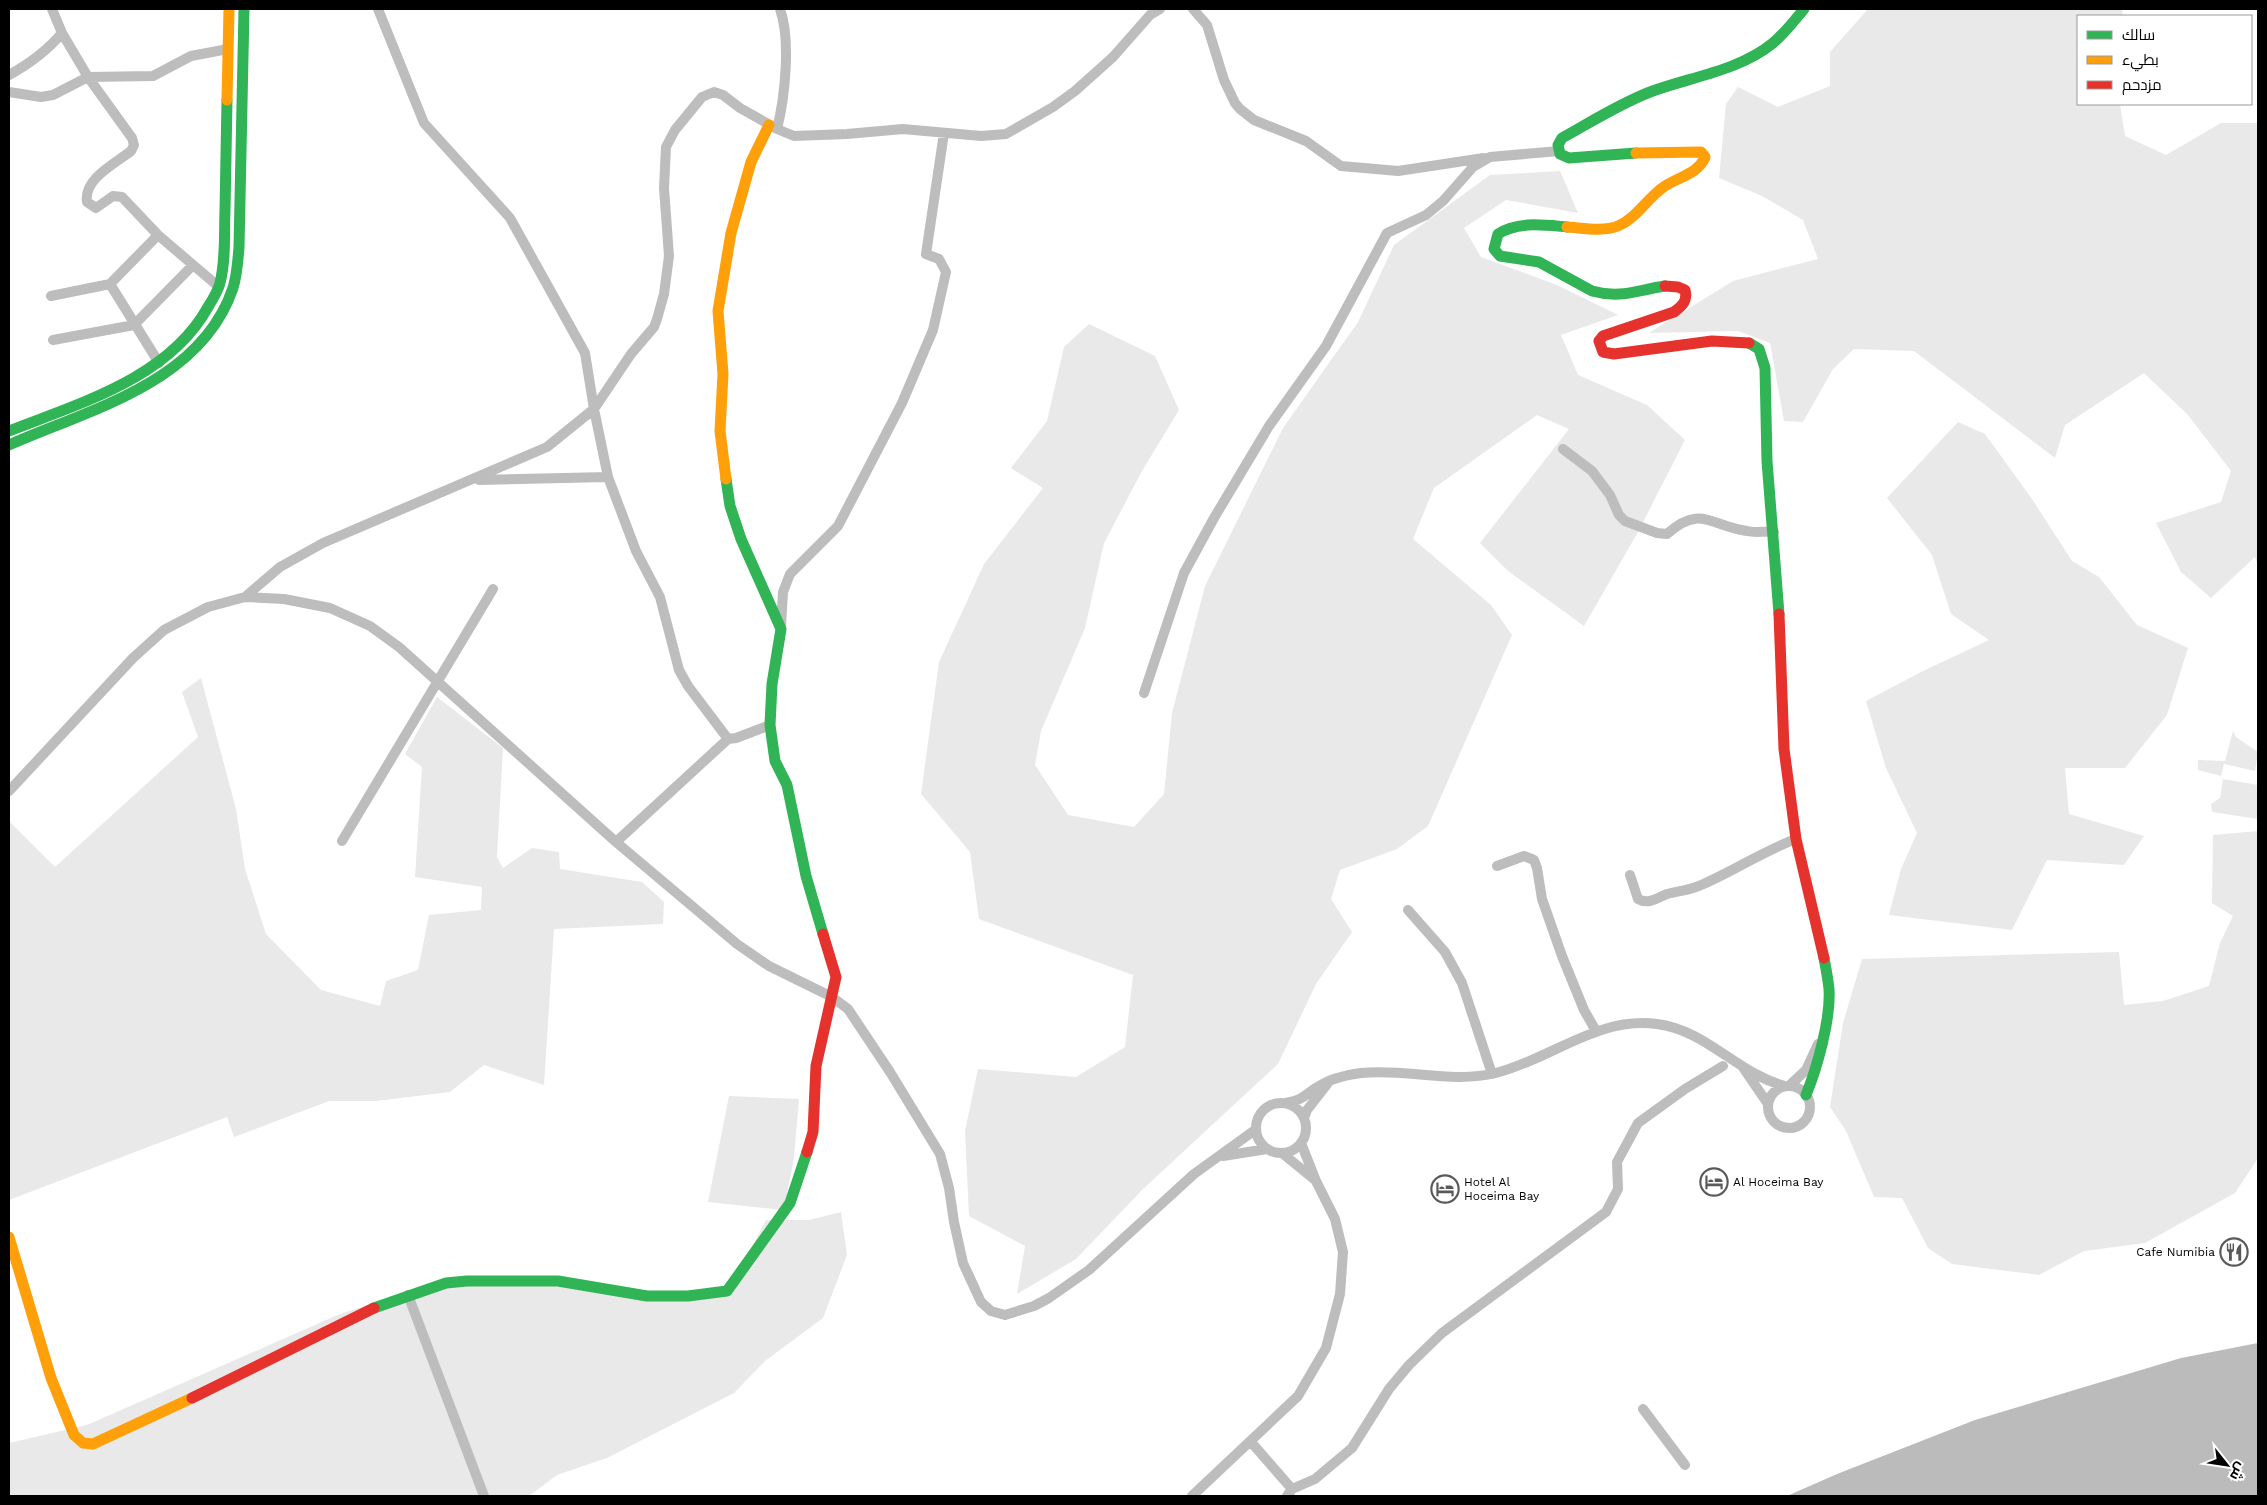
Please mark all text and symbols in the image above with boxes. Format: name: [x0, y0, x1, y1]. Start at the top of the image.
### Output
legend: [2077, 15, 2252, 105]
text: سالك: [2122, 26, 2155, 44]
text: بطيء: [2122, 51, 2159, 72]
text: مزدحم: [2122, 76, 2162, 95]
hotel icon: Al Hoceima Bay: [1699, 1167, 1729, 1197]
hotel icon: Hotel Al Hoceima Bay: [1430, 1174, 1460, 1204]
place label: Hotel Al Hoceima Bay: [1464, 1175, 1540, 1203]
place label: Al Hoceima Bay: [1733, 1175, 1824, 1189]
restaurant icon: Cafe Numibia: [2219, 1237, 2249, 1267]
place label: Cafe Numibia: [2136, 1245, 2215, 1259]
north arrow: [2202, 1440, 2252, 1490]
text: ش: [2226, 1459, 2250, 1483]

